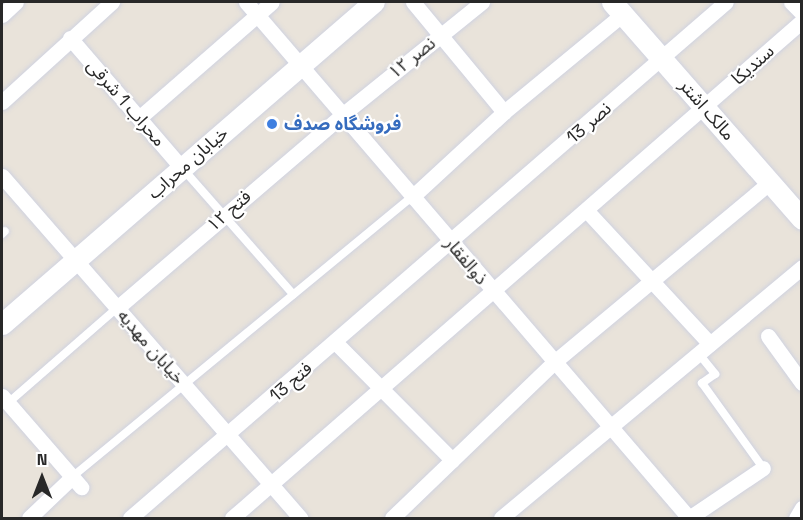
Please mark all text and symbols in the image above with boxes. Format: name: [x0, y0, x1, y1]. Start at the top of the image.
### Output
street label: نصر ۱۲: [384, 33, 440, 83]
street label: سندیکا: [727, 40, 779, 90]
street label: محراب 1 شرقی: [82, 55, 170, 151]
street label: مالک اشتر: [675, 75, 739, 145]
street label: نصر 13: [562, 98, 616, 148]
place label: فروشگاه صدف: [284, 113, 401, 135]
marker: فروشگاه صدف: [265, 117, 279, 131]
street label: خیابان محراب: [143, 122, 233, 204]
street label: فتح ۱۲: [202, 186, 256, 236]
street label: ذوالفقار: [440, 233, 492, 289]
street label: خیابان مهدیه: [113, 305, 189, 389]
street label: فتح 13: [265, 358, 317, 406]
north arrow: [12, 448, 72, 508]
text: N: [37, 449, 47, 470]

